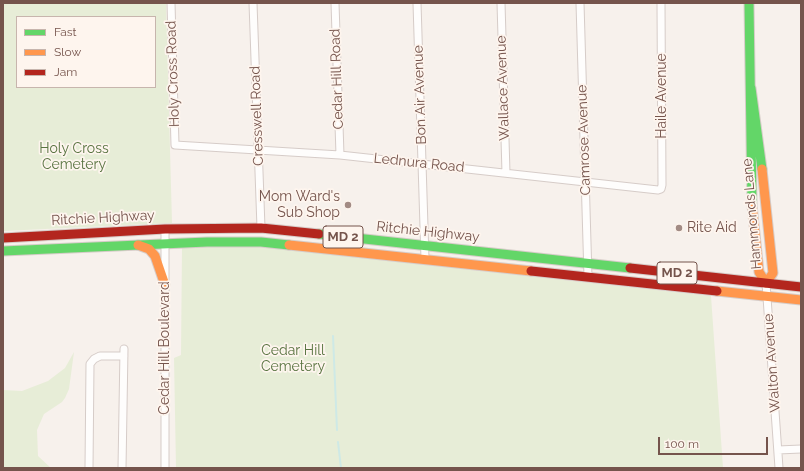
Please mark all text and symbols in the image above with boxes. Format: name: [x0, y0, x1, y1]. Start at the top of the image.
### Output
legend: [16, 16, 156, 88]
street label: Holy Cross Road: [163, 20, 183, 128]
text: Fast: [54, 25, 77, 39]
street label: Cedar Hill Road: [327, 28, 347, 130]
street label: Wallace Avenue: [493, 35, 513, 141]
text: Slow: [54, 45, 81, 59]
street label: Bon Air Avenue: [410, 45, 430, 145]
street label: Haile Avenue: [654, 53, 670, 139]
text: Jam: [54, 65, 77, 79]
street label: Cresswell Road: [247, 66, 267, 166]
street label: Camrose Avenue: [574, 84, 594, 196]
park label: Holy Cross Cemetery: [39, 141, 109, 174]
street label: Lednura Road: [373, 150, 465, 176]
street label: Hammonds Lane: [739, 158, 765, 270]
place label: Mom Ward's Sub Shop: [259, 189, 340, 222]
marker: Mom Ward's Sub Shop: [343, 200, 353, 210]
street label: Ritchie Highway: [51, 207, 155, 229]
street label: Ritchie Highway: [376, 218, 480, 246]
place label: Rite Aid: [687, 220, 737, 236]
marker: Rite Aid: [674, 223, 684, 233]
road number: MD 2: [323, 226, 363, 248]
road number: MD 2: [657, 262, 697, 284]
street label: Cedar Hill Boulevard: [157, 281, 173, 415]
street label: Walton Avenue: [760, 313, 784, 413]
park label: Cedar Hill Cemetery: [261, 343, 325, 376]
scale bar: [660, 429, 770, 455]
text: 100 m: [665, 437, 699, 451]

